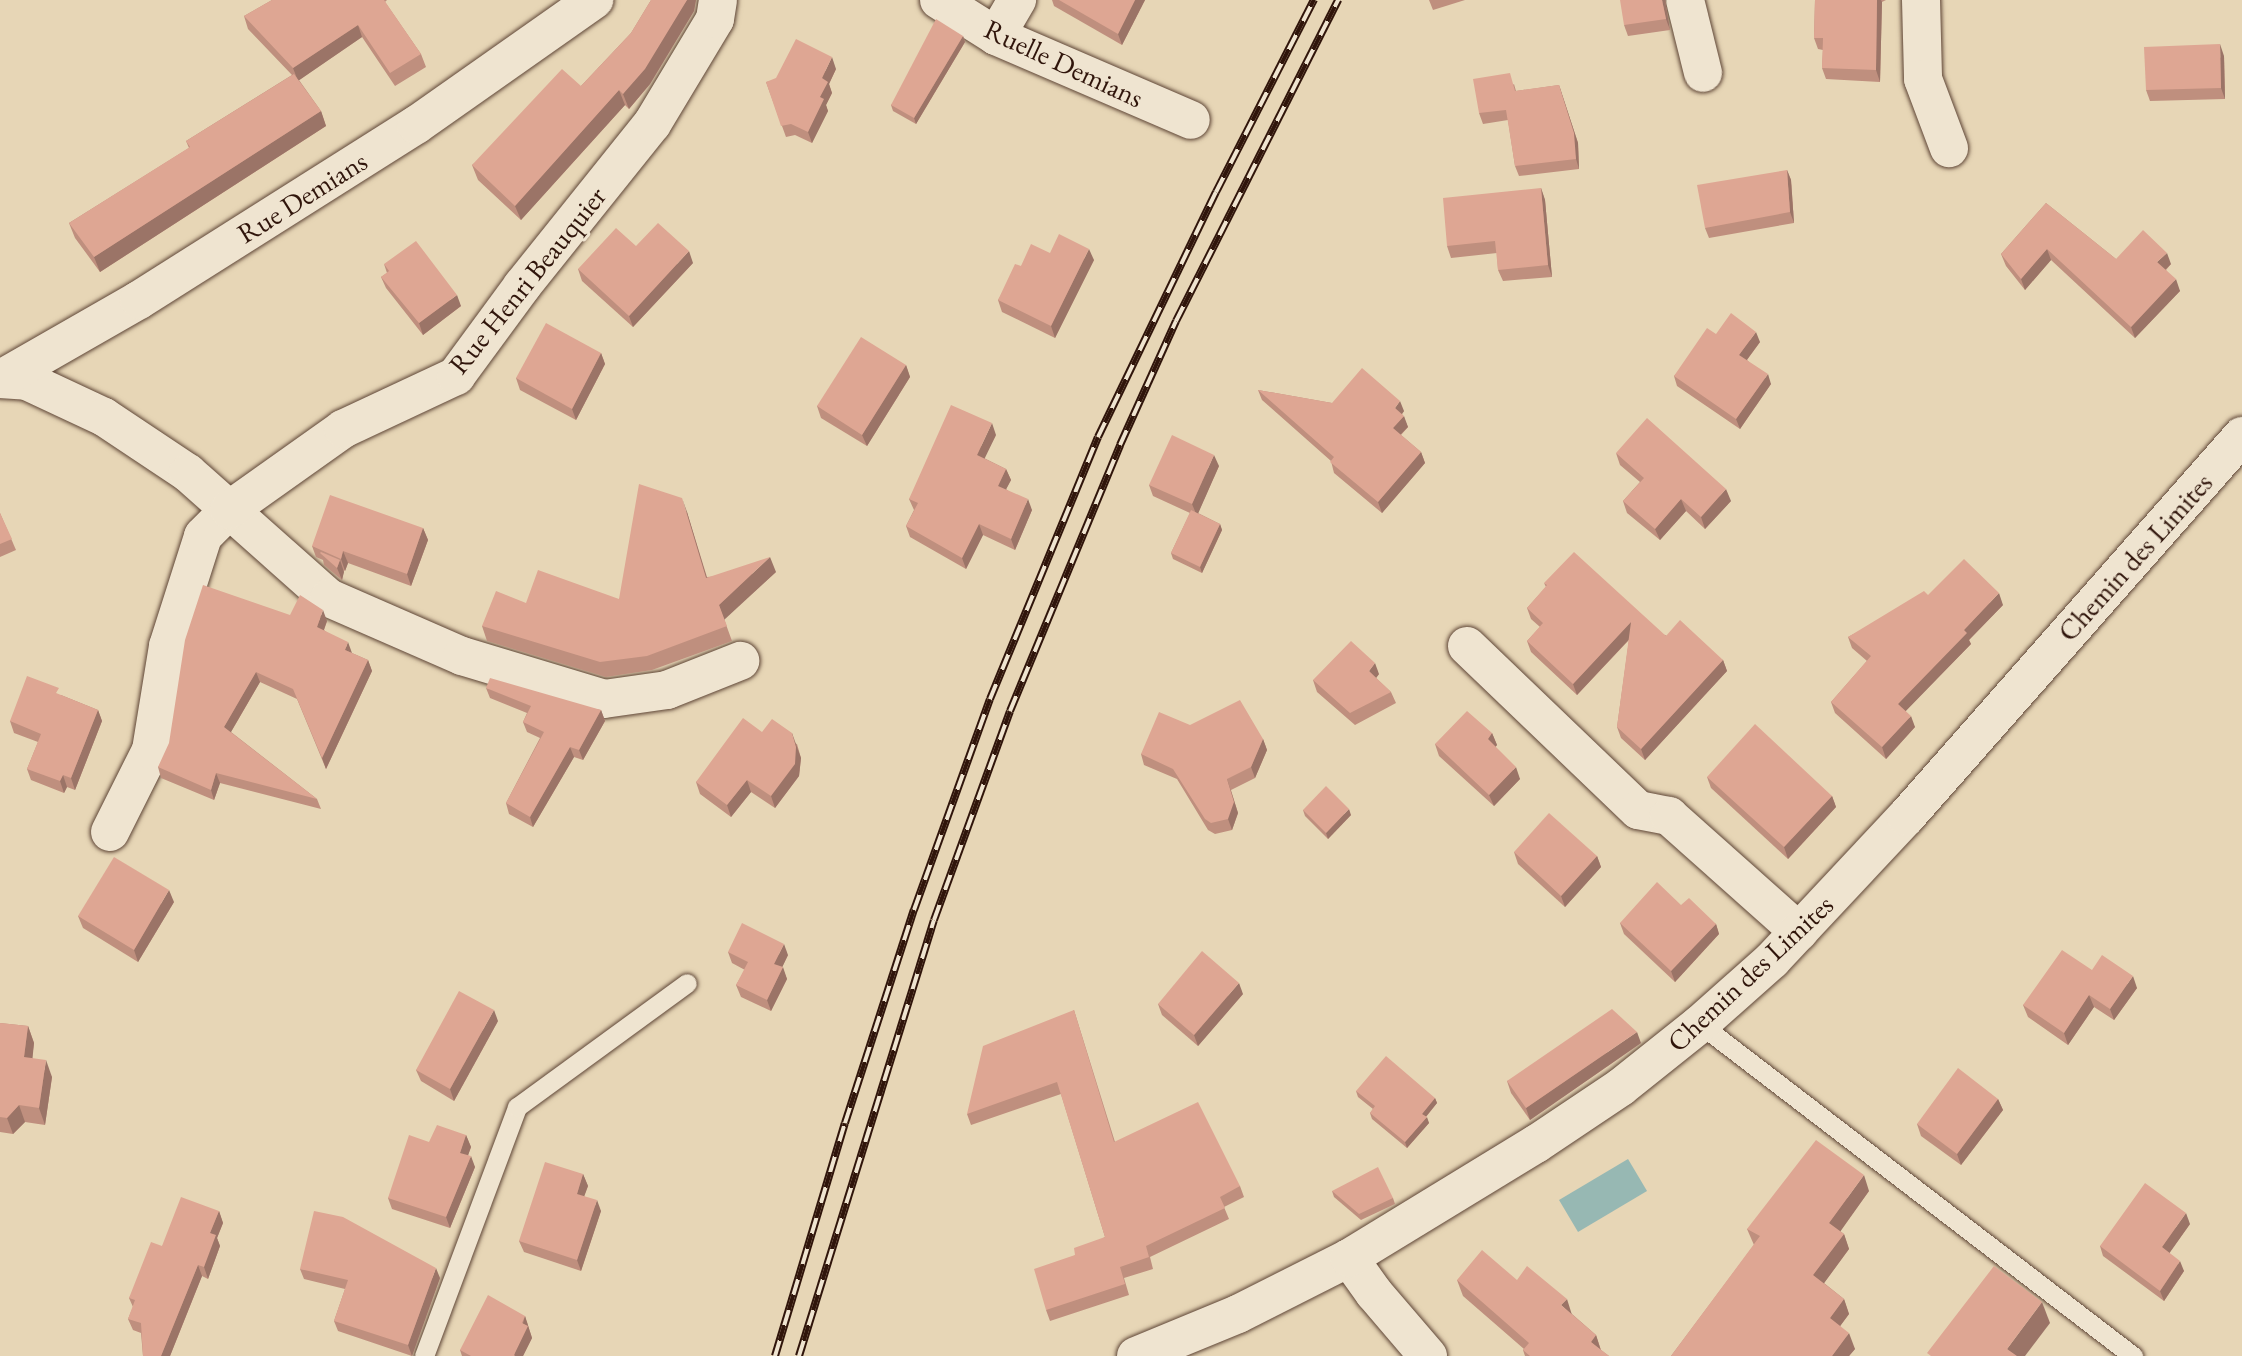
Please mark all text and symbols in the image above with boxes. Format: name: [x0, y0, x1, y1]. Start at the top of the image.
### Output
street label: Ruelle Demians: [979, 12, 1149, 114]
street label: Rue Demians: [231, 144, 373, 250]
street label: Rue Henri Beauquier: [441, 180, 613, 380]
street label: Chemin des Limites: [2051, 466, 2219, 648]
street label: Chemin des Limites: [1660, 888, 1840, 1058]

